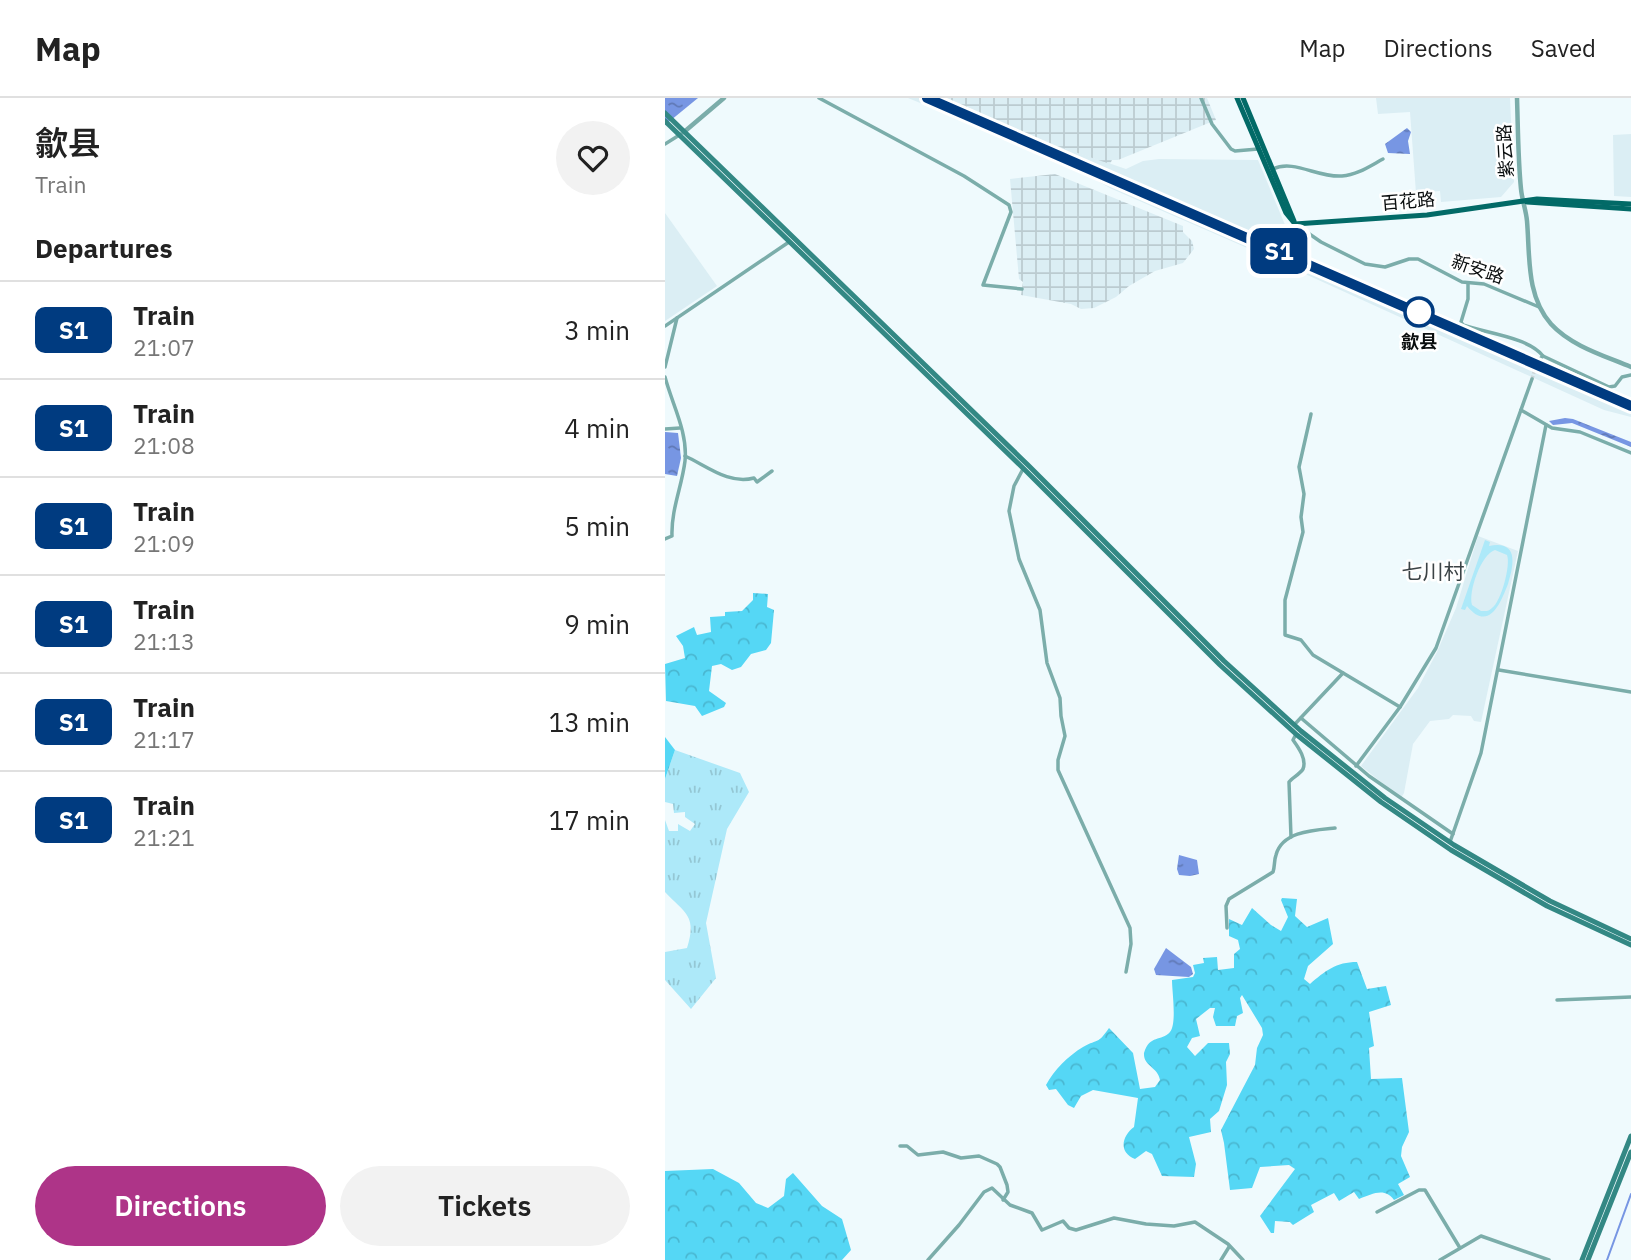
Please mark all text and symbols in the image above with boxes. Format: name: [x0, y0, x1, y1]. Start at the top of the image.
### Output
text: Map: [35, 27, 101, 70]
text: Map: [1299, 32, 1345, 64]
text: Directions: [1383, 32, 1493, 64]
text: Saved: [1531, 32, 1596, 64]
text: 歙县: [35, 121, 101, 164]
button: heart: [556, 121, 630, 195]
street label: 紫云路: [1492, 123, 1518, 179]
text: Train: [35, 169, 87, 199]
street label: 百花路: [1380, 187, 1436, 215]
line badge: S1: [1247, 228, 1311, 274]
text: Departures: [35, 231, 173, 265]
text: S1: [1264, 235, 1294, 267]
street label: 新安路: [1449, 249, 1507, 289]
marker: 歙县: [1404, 297, 1434, 327]
text: Train: [133, 298, 195, 332]
text: 3 min: [564, 313, 630, 347]
text: S1: [59, 314, 88, 346]
place label: 歙县: [1401, 330, 1437, 353]
text: 21:07: [133, 332, 195, 362]
text: Train: [133, 396, 195, 430]
text: 4 min: [564, 411, 630, 445]
text: S1: [59, 412, 88, 444]
text: 21:08: [133, 430, 195, 460]
text: Train: [133, 494, 195, 528]
text: 5 min: [564, 509, 630, 543]
text: S1: [59, 510, 88, 542]
text: 21:09: [133, 528, 195, 558]
district label: 七川村: [1402, 557, 1465, 585]
text: Train: [133, 592, 195, 626]
text: 9 min: [564, 607, 630, 641]
text: S1: [59, 608, 88, 640]
text: 21:13: [133, 626, 195, 656]
text: Train: [133, 690, 195, 724]
text: 13 min: [549, 705, 630, 739]
text: S1: [59, 706, 88, 738]
text: 21:17: [133, 724, 195, 754]
text: Train: [133, 788, 195, 822]
text: 17 min: [549, 803, 630, 837]
text: S1: [59, 804, 88, 836]
text: 21:21: [133, 822, 195, 852]
button: Directions: [35, 1166, 326, 1246]
button: Tickets: [340, 1166, 630, 1246]

